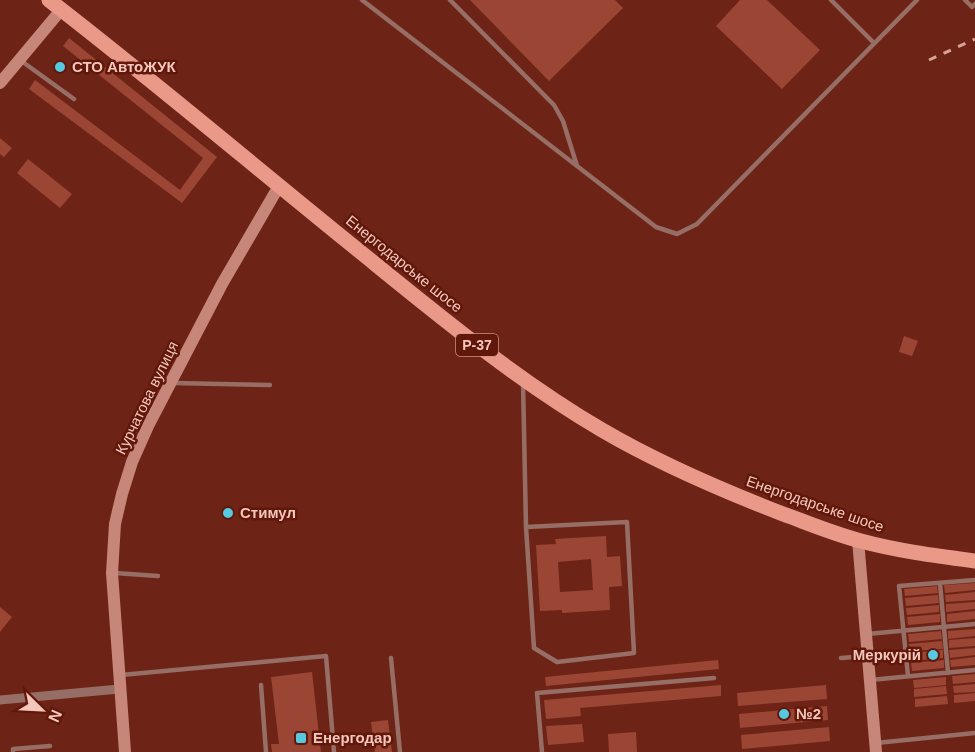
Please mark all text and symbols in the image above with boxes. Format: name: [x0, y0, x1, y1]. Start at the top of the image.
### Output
place label: СТО АвтоЖУК: [72, 58, 177, 75]
marker: СТО АвтоЖУК: [53, 60, 67, 74]
street label: Енергодарське шосе: [343, 212, 466, 316]
road number: Р-37: [456, 334, 498, 356]
street label: Курчатова вулиця: [112, 338, 181, 457]
street label: Енергодарське шосе: [744, 472, 886, 535]
place label: Стимул: [240, 504, 296, 521]
marker: Стимул: [221, 506, 235, 520]
place label: Меркурій: [853, 646, 921, 663]
marker: Меркурій: [926, 648, 940, 662]
north arrow: [12, 680, 72, 740]
place label: №2: [796, 705, 821, 722]
text: N: [45, 707, 65, 725]
marker: №2: [777, 707, 791, 721]
place label: Енергодар: [313, 729, 392, 746]
marker: Енергодар: [294, 731, 308, 745]

